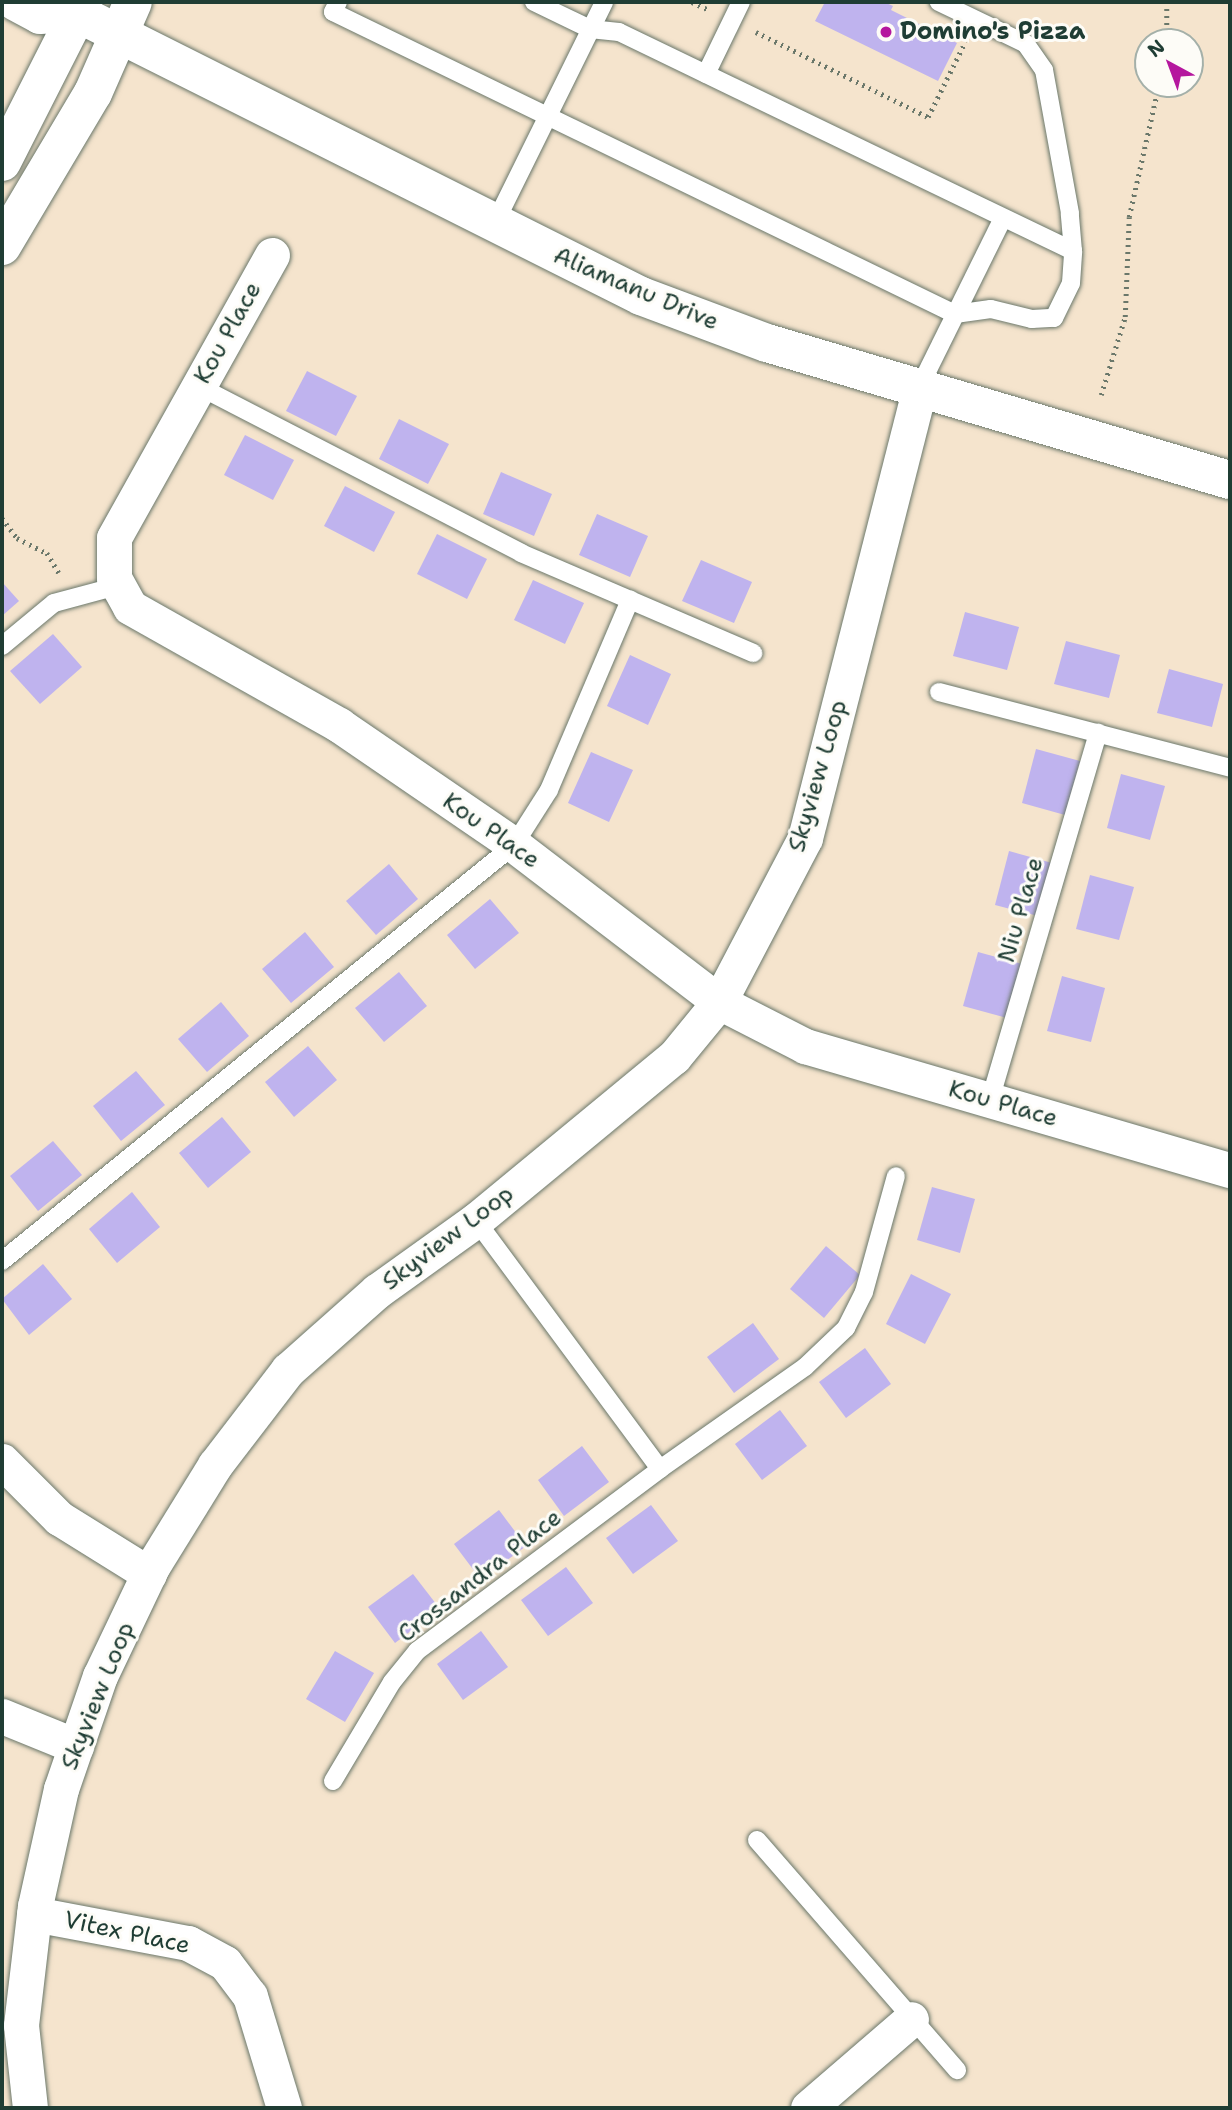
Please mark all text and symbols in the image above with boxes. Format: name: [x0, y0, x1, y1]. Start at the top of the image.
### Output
place label: Domino's Pizza: [900, 18, 1085, 46]
marker: Domino's Pizza: [878, 24, 894, 40]
north arrow: [1134, 28, 1204, 98]
text: N: [1142, 34, 1170, 63]
street label: Aliamanu Drive: [549, 241, 723, 337]
street label: Kou Place: [188, 277, 268, 389]
street label: Skyview Loop: [783, 697, 853, 855]
street label: Kou Place: [437, 787, 545, 875]
street label: Niu Place: [992, 854, 1050, 966]
street label: Kou Place: [945, 1075, 1061, 1133]
street label: Skyview Loop: [377, 1179, 519, 1297]
street label: Crossandra Place: [392, 1503, 568, 1649]
street label: Skyview Loop: [55, 1618, 141, 1774]
street label: Vitex Place: [61, 1906, 193, 1960]

